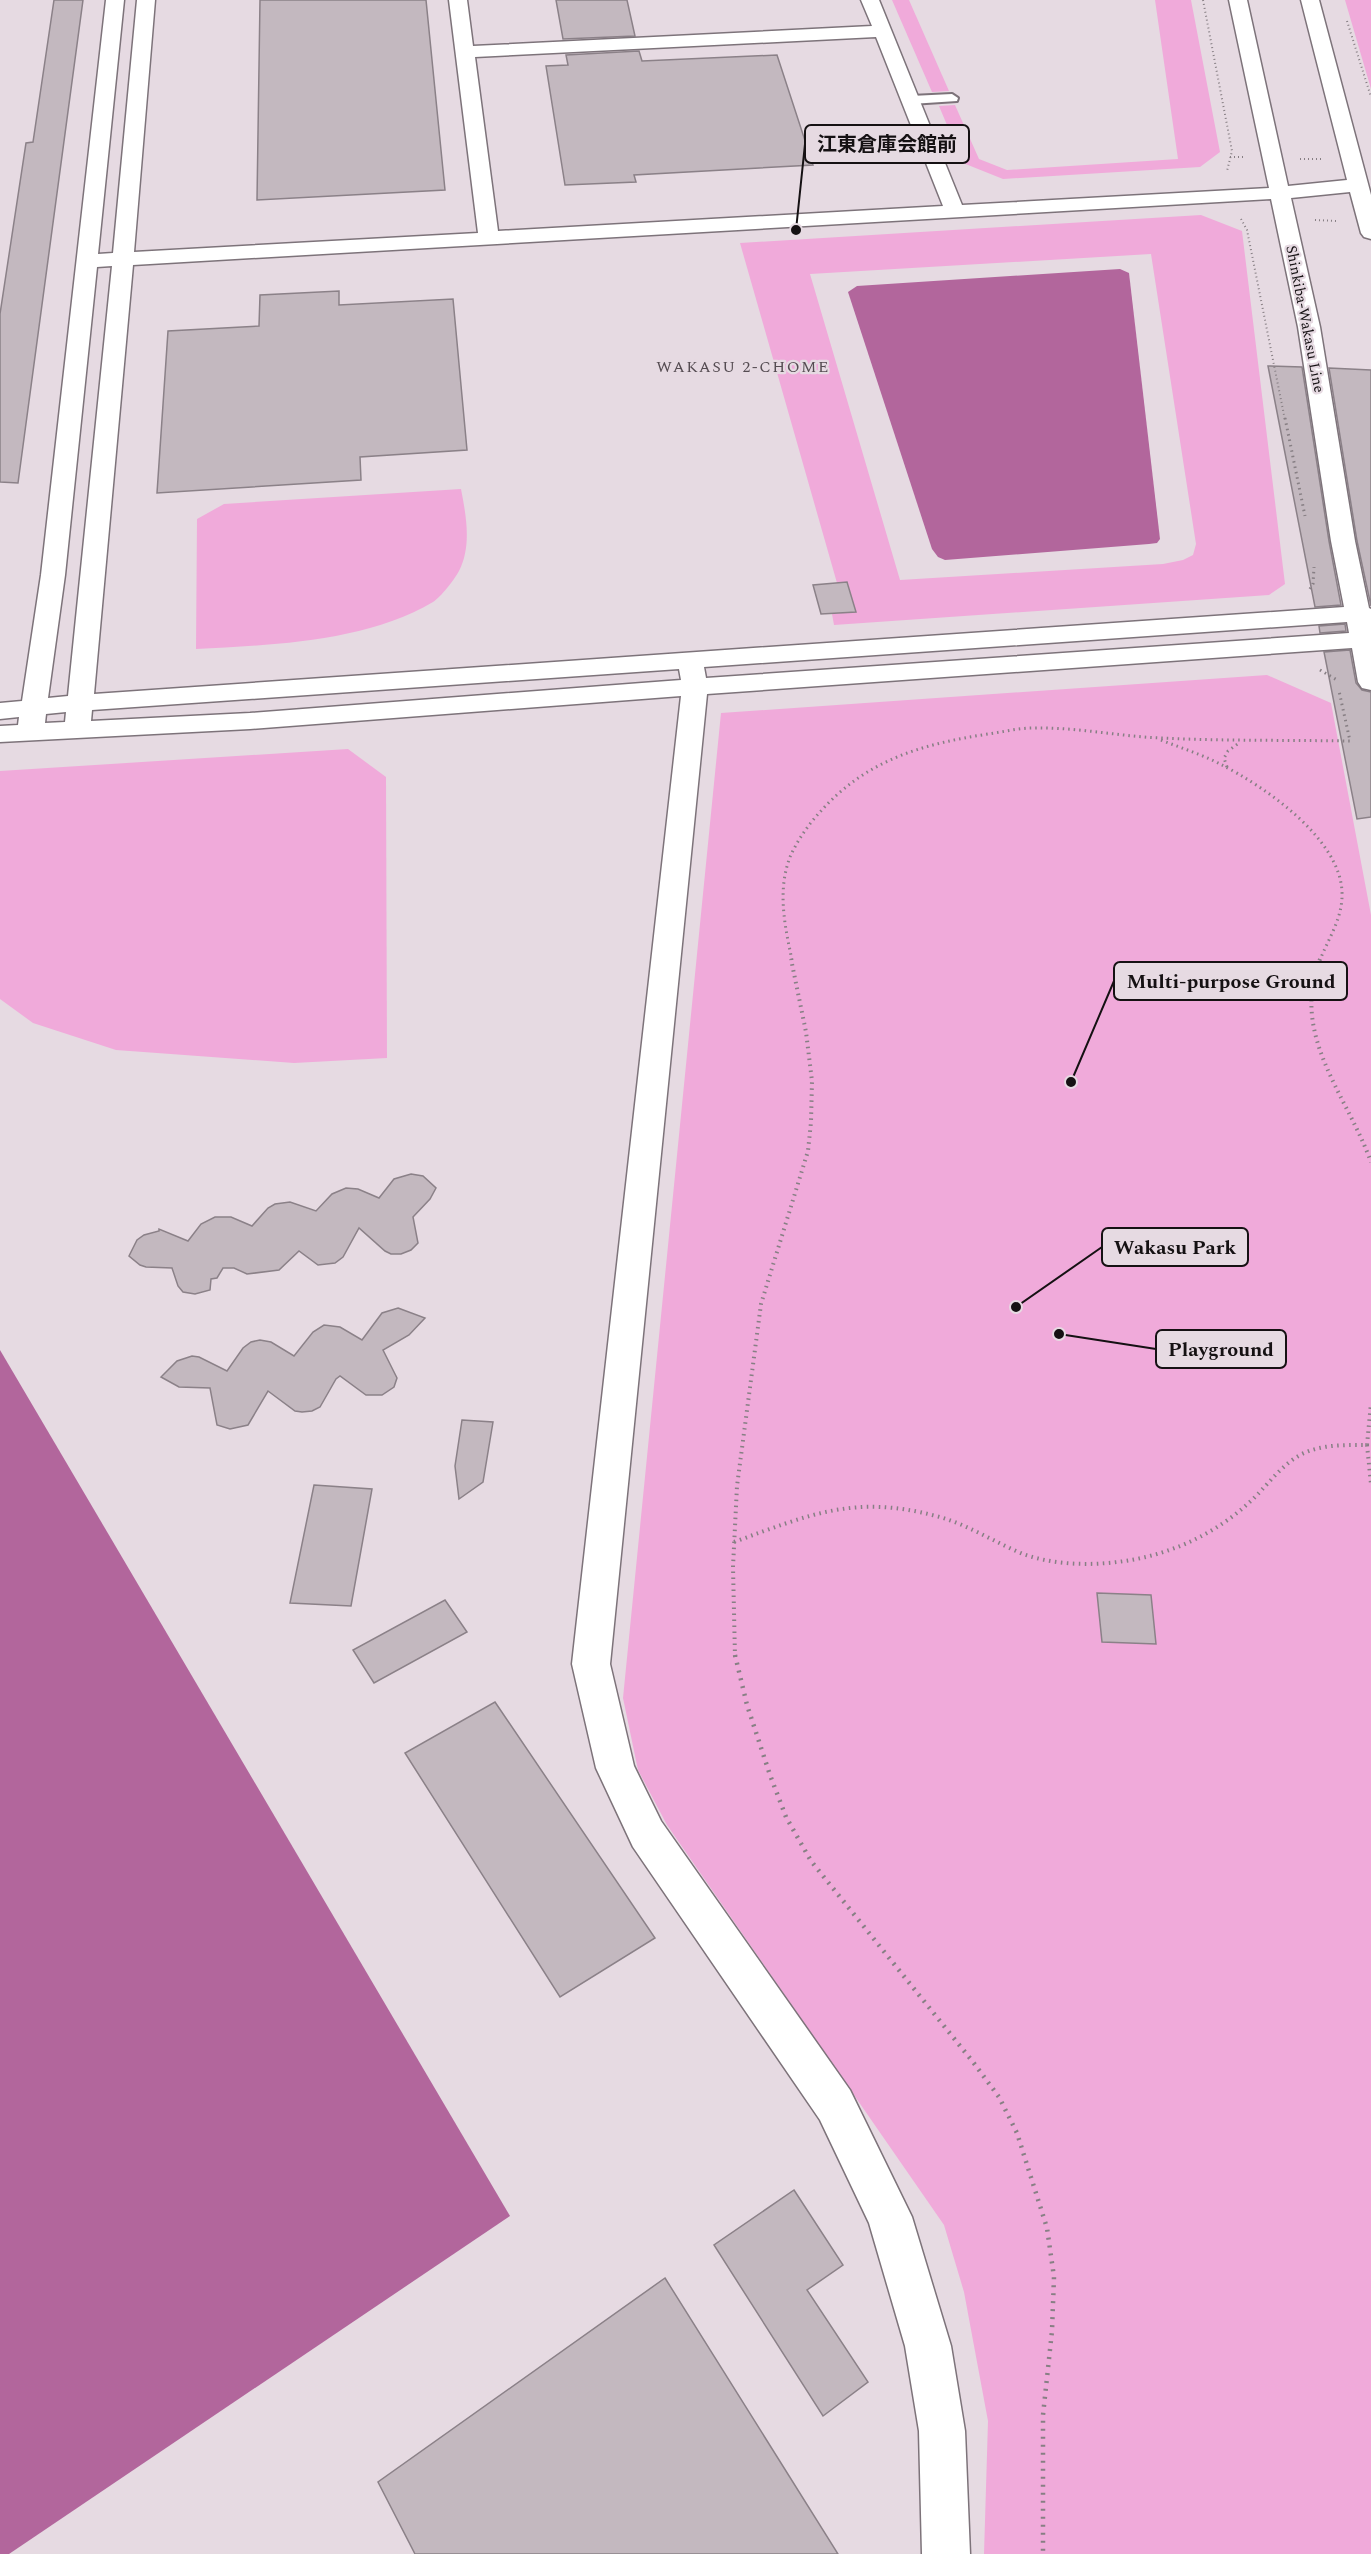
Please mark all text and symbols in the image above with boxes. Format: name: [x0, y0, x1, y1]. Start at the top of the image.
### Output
callout: 江東倉庫会館前: [805, 125, 969, 163]
text: 江東倉庫会館前: [817, 130, 957, 160]
street label: Shinkiba-Wakasu Line: [1279, 243, 1331, 395]
district label: WAKASU 2-CHOME: [656, 355, 830, 379]
callout: Multi-purpose Ground: [1114, 962, 1347, 1000]
text: Multi-purpose Ground: [1126, 967, 1336, 997]
callout: Wakasu Park: [1102, 1228, 1248, 1266]
text: Wakasu Park: [1114, 1233, 1236, 1263]
callout: Playground: [1156, 1330, 1286, 1368]
text: Playground: [1168, 1335, 1274, 1365]

